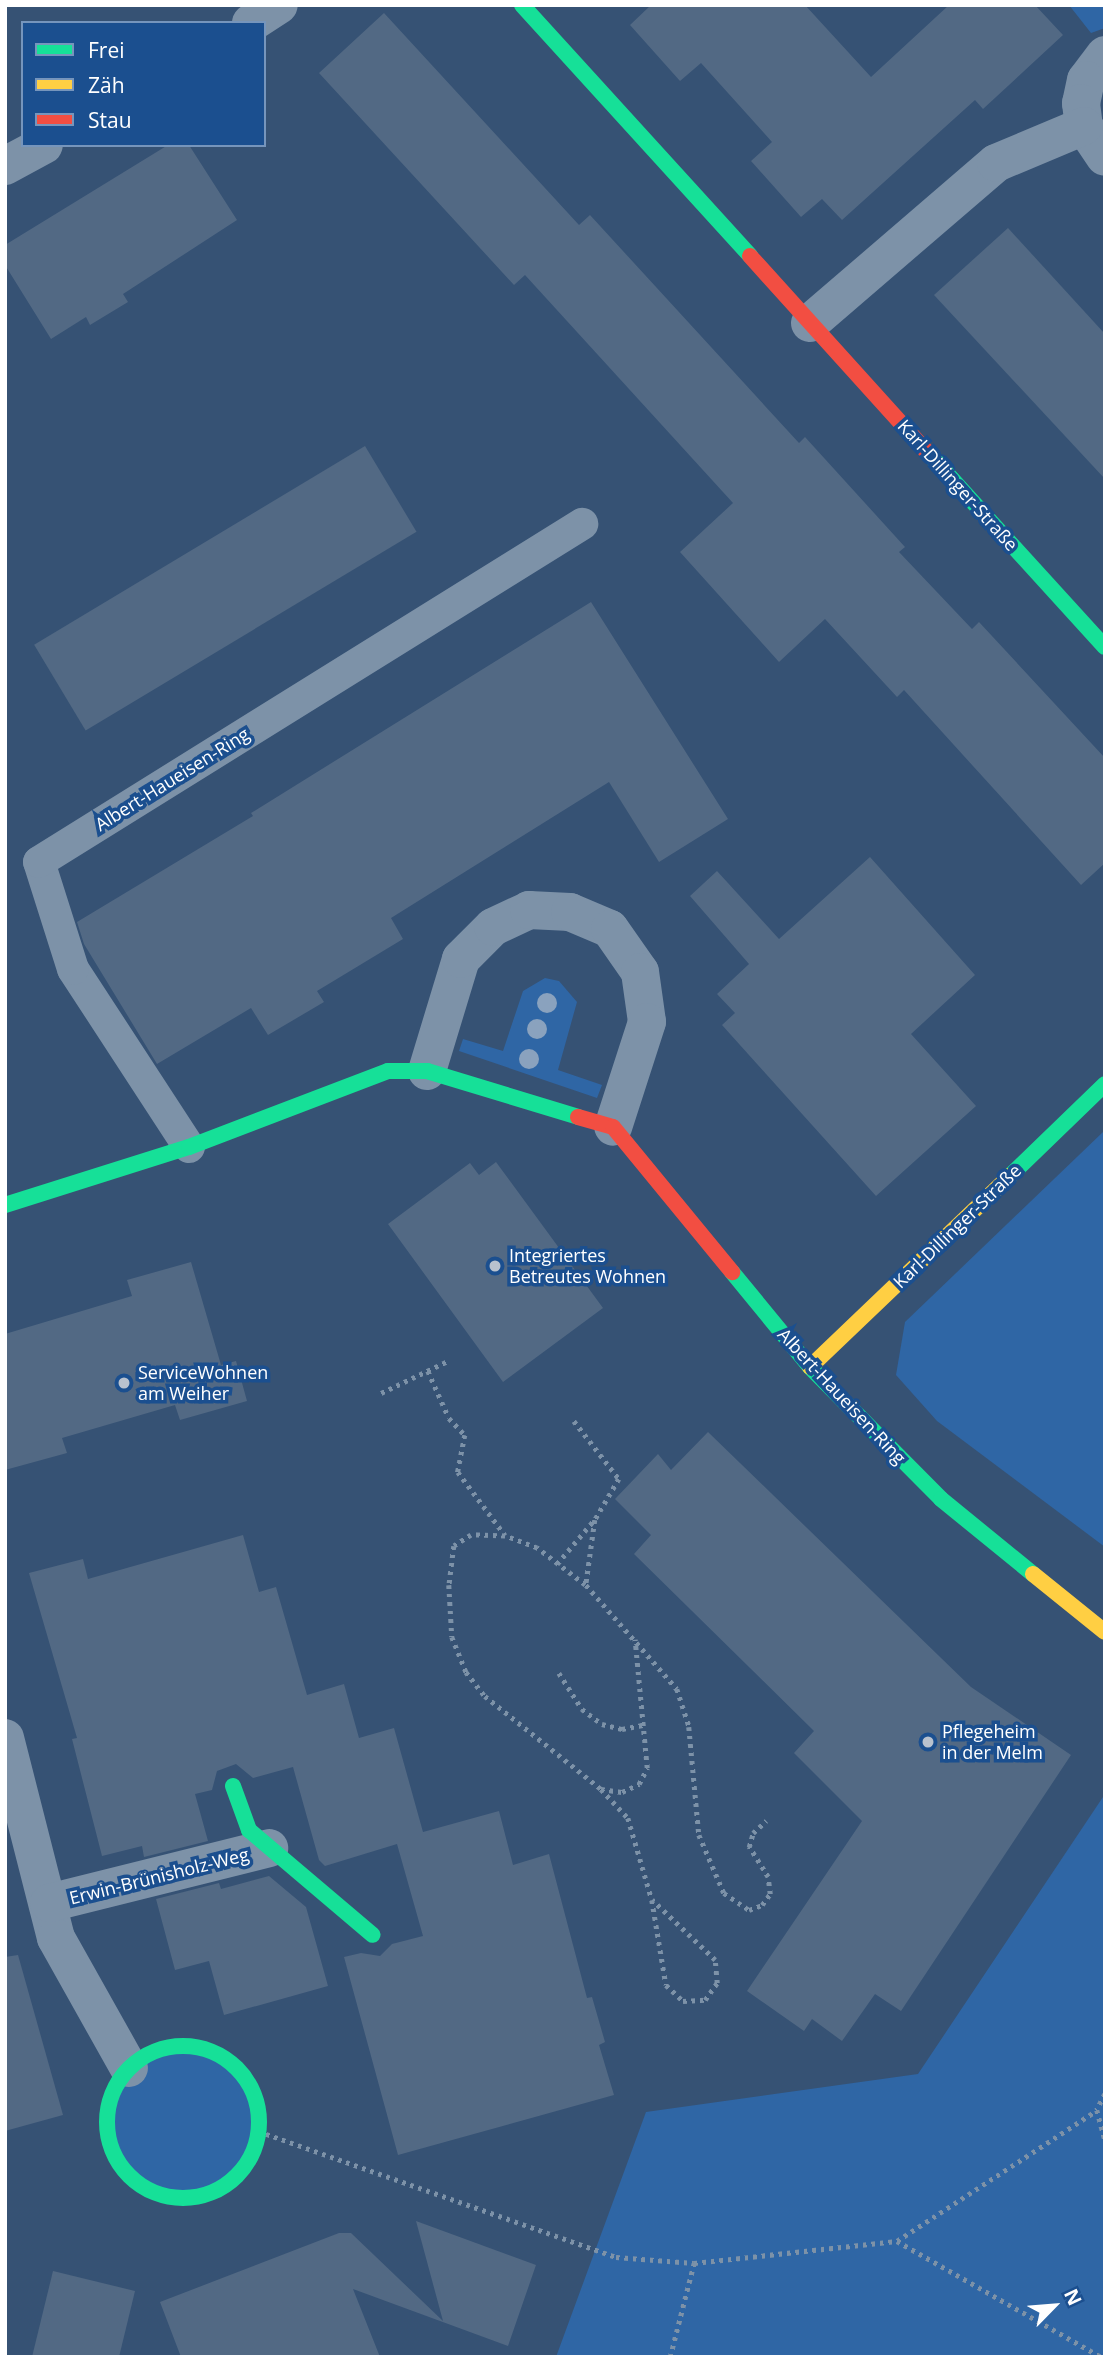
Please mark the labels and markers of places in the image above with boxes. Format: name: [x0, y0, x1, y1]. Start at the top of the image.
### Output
place label: Integriertes Betreutes Wohnen: [509, 1245, 666, 1288]
marker: Integriertes Betreutes Wohnen: [487, 1258, 503, 1274]
place label: ServiceWohnen am Weiher: [138, 1362, 268, 1404]
marker: ServiceWohnen am Weiher: [116, 1375, 132, 1391]
place label: Pflegeheim in der Melm: [942, 1721, 1043, 1764]
marker: Pflegeheim in der Melm: [920, 1734, 936, 1750]

